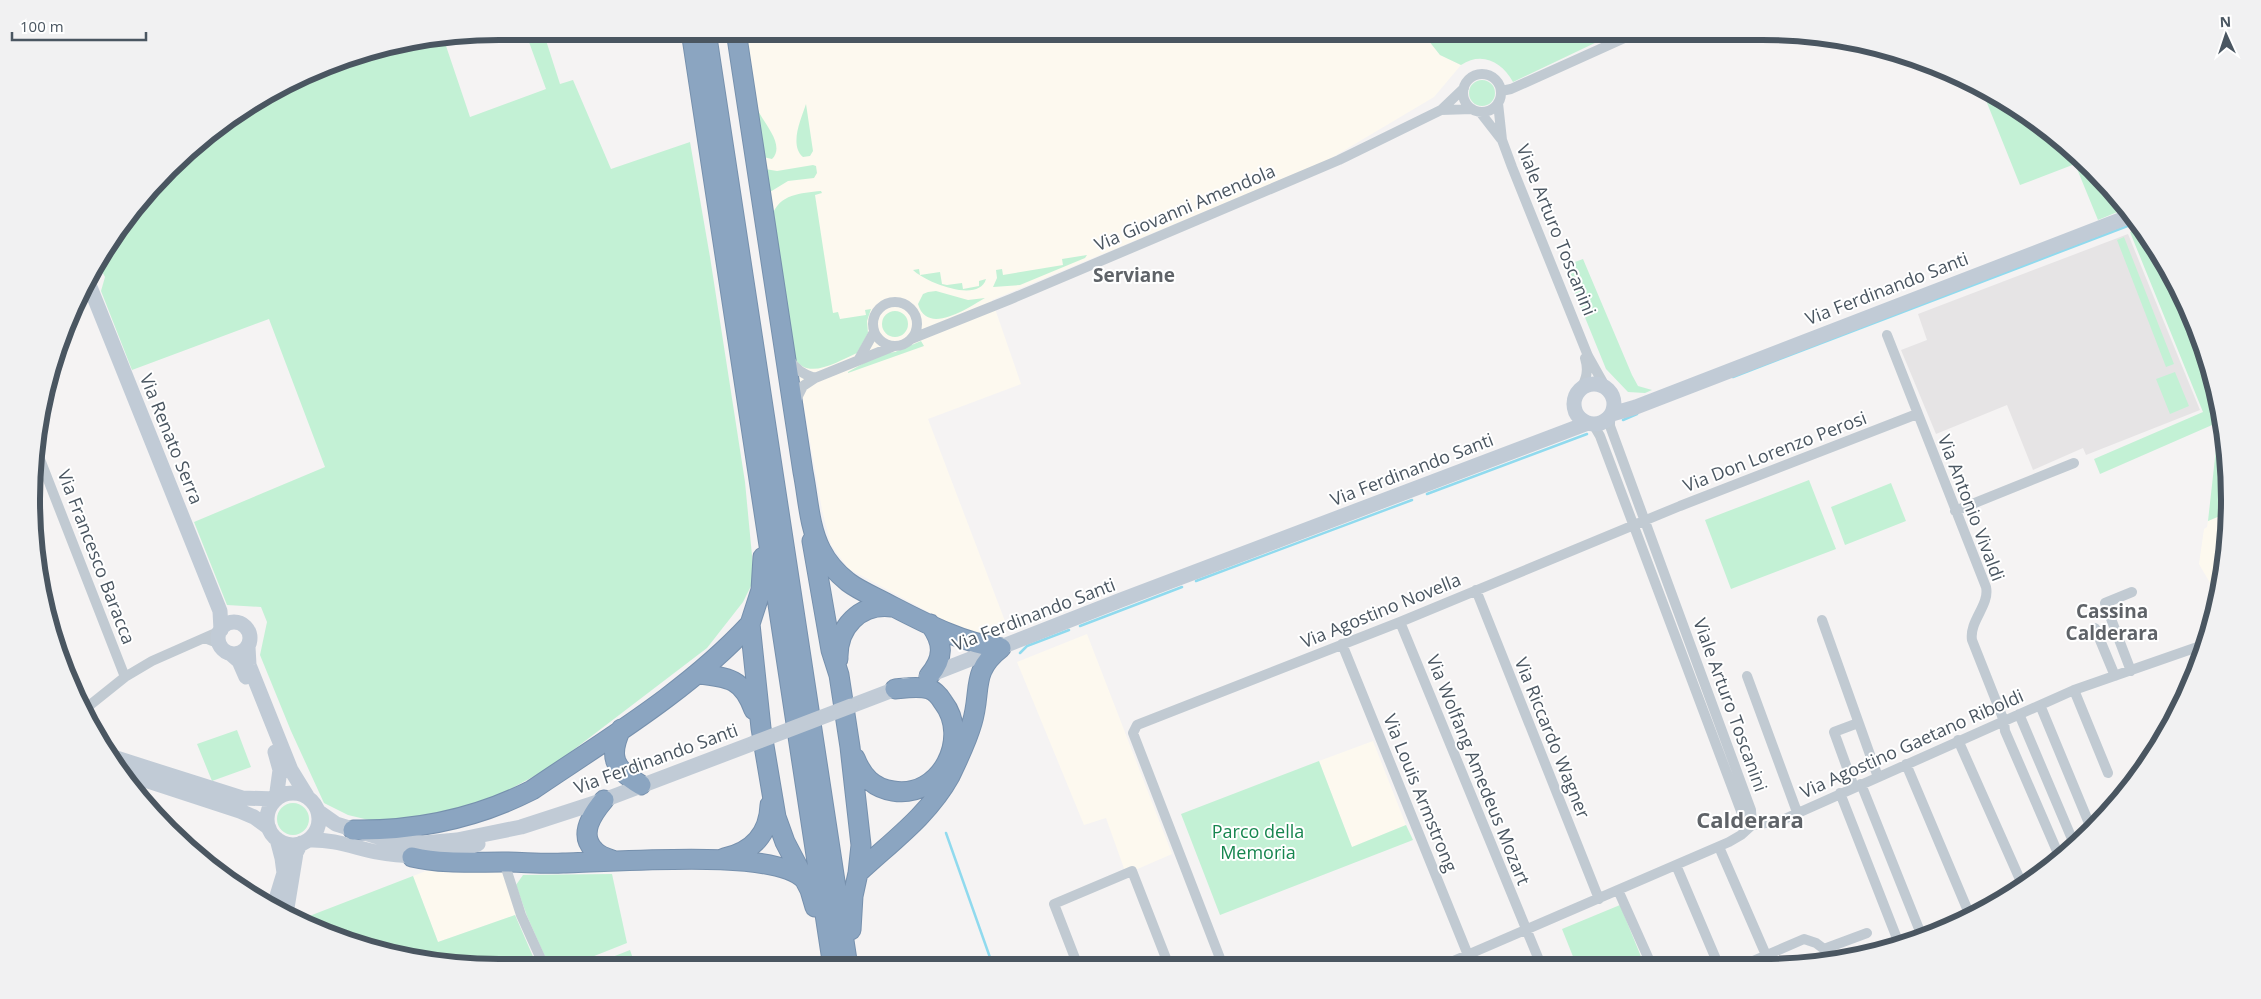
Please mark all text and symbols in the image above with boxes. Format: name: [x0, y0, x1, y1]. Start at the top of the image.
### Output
scale bar: [12, 10, 146, 42]
north arrow: [2201, 10, 2251, 60]
text: N: [2219, 12, 2231, 31]
text: 100 m: [20, 16, 64, 36]
street label: Viale Arturo Toscanini: [1512, 140, 1602, 319]
street label: Via Giovanni Amendola: [1090, 158, 1279, 256]
street label: Via Ferdinando Santi: [1802, 246, 1972, 330]
district label: Serviane: [1093, 262, 1175, 288]
street label: Via Renato Serra: [135, 370, 209, 507]
street label: Via Don Lorenzo Perosi: [1680, 405, 1870, 497]
street label: Via Ferdinando Santi: [1327, 427, 1497, 511]
street label: Via Antonio Vivaldi: [1933, 431, 2011, 584]
street label: Via Francesco Baracca: [53, 466, 141, 647]
street label: Via Agostino Novella: [1297, 567, 1464, 653]
street label: Via Ferdinando Santi: [949, 572, 1119, 656]
district label: Cassina Calderara: [2066, 598, 2158, 646]
street label: Viale Arturo Toscanini: [1688, 615, 1773, 795]
street label: Via Wolfang Amedeus Mozart: [1422, 651, 1536, 888]
street label: Via Riccardo Wagner: [1510, 654, 1596, 822]
street label: Via Agostino Gaetano Riboldi: [1796, 683, 2027, 803]
street label: Via Louis Armstrong: [1378, 710, 1464, 875]
street label: Via Ferdinando Santi: [570, 717, 741, 799]
district label: Calderara: [1696, 804, 1804, 834]
park label: Parco della Memoria: [1212, 819, 1304, 864]

